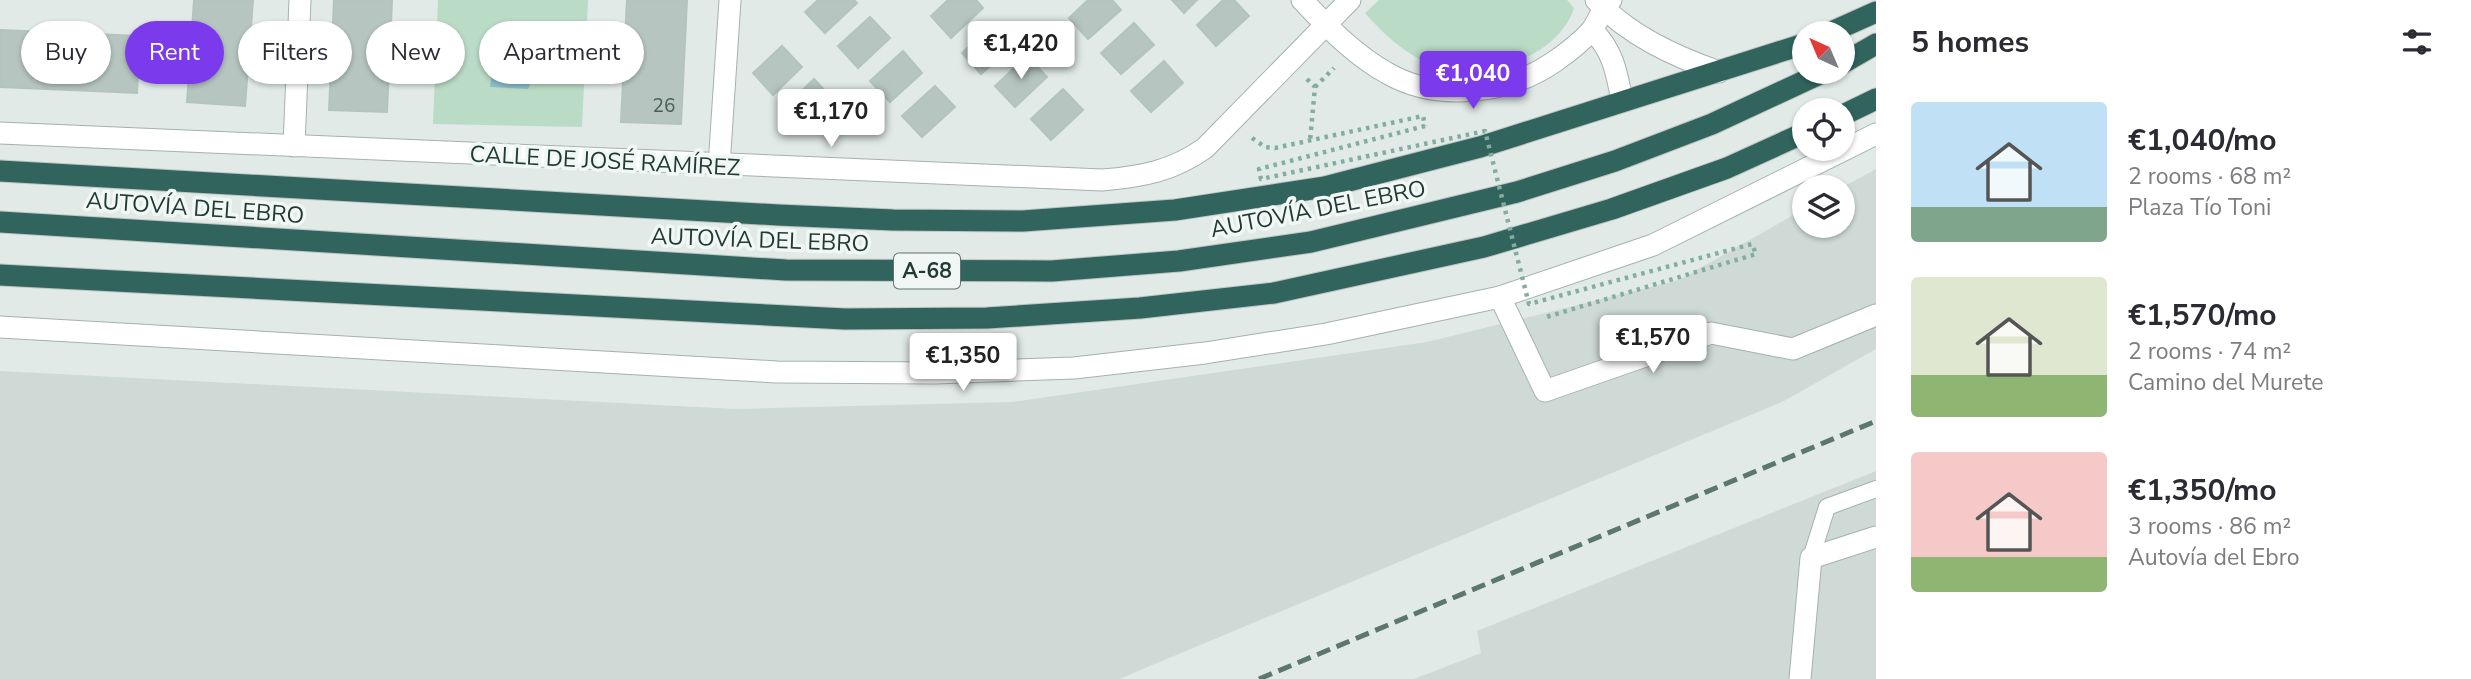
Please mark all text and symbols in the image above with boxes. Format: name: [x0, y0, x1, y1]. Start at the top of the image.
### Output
chip: Buy: [21, 21, 111, 84]
chip: Rent: [125, 21, 224, 84]
chip: Filters: [238, 21, 352, 84]
chip: New: [366, 21, 465, 84]
chip: Apartment: [479, 21, 644, 84]
north arrow: [1792, 21, 1855, 84]
map controls: [1792, 21, 1855, 238]
pin: €1,420: [964, 22, 1078, 81]
text: 5 homes: [1911, 22, 2029, 63]
icon: filters: [2398, 23, 2436, 61]
text: €1,420: [984, 28, 1058, 59]
pin: €1,040: [1416, 52, 1530, 111]
text: €1,040: [1436, 58, 1510, 89]
pin: €1,170: [774, 90, 888, 149]
house number: 26: [653, 93, 675, 119]
text: €1,170: [794, 96, 868, 127]
button: locate: [1792, 98, 1855, 161]
text: €1,040/mo: [2128, 120, 2277, 161]
icon: home: [1967, 130, 2051, 214]
street label: CALLE DE JOSÉ RAMÍREZ: [469, 138, 742, 184]
text: 2 rooms · 68 m²: [2128, 161, 2291, 192]
street label: AUTOVÍA DEL EBRO: [1208, 173, 1428, 245]
button: layers: [1792, 175, 1855, 238]
street label: AUTOVÍA DEL EBRO: [85, 185, 305, 231]
text: Plaza Tío Toni: [2128, 192, 2271, 223]
street label: AUTOVÍA DEL EBRO: [650, 221, 870, 259]
road number: A-68: [894, 254, 960, 288]
text: €1,570/mo: [2128, 295, 2277, 336]
icon: home: [1967, 305, 2051, 389]
pin: €1,570: [1596, 316, 1710, 375]
text: €1,570: [1616, 322, 1690, 353]
pin: €1,350: [906, 334, 1020, 393]
text: 2 rooms · 74 m²: [2128, 336, 2291, 367]
text: €1,350: [926, 340, 1000, 371]
text: Camino del Murete: [2128, 367, 2324, 398]
text: €1,350/mo: [2128, 470, 2277, 511]
icon: home: [1967, 480, 2051, 564]
text: 3 rooms · 86 m²: [2128, 511, 2291, 542]
text: Autovía del Ebro: [2128, 542, 2300, 573]

